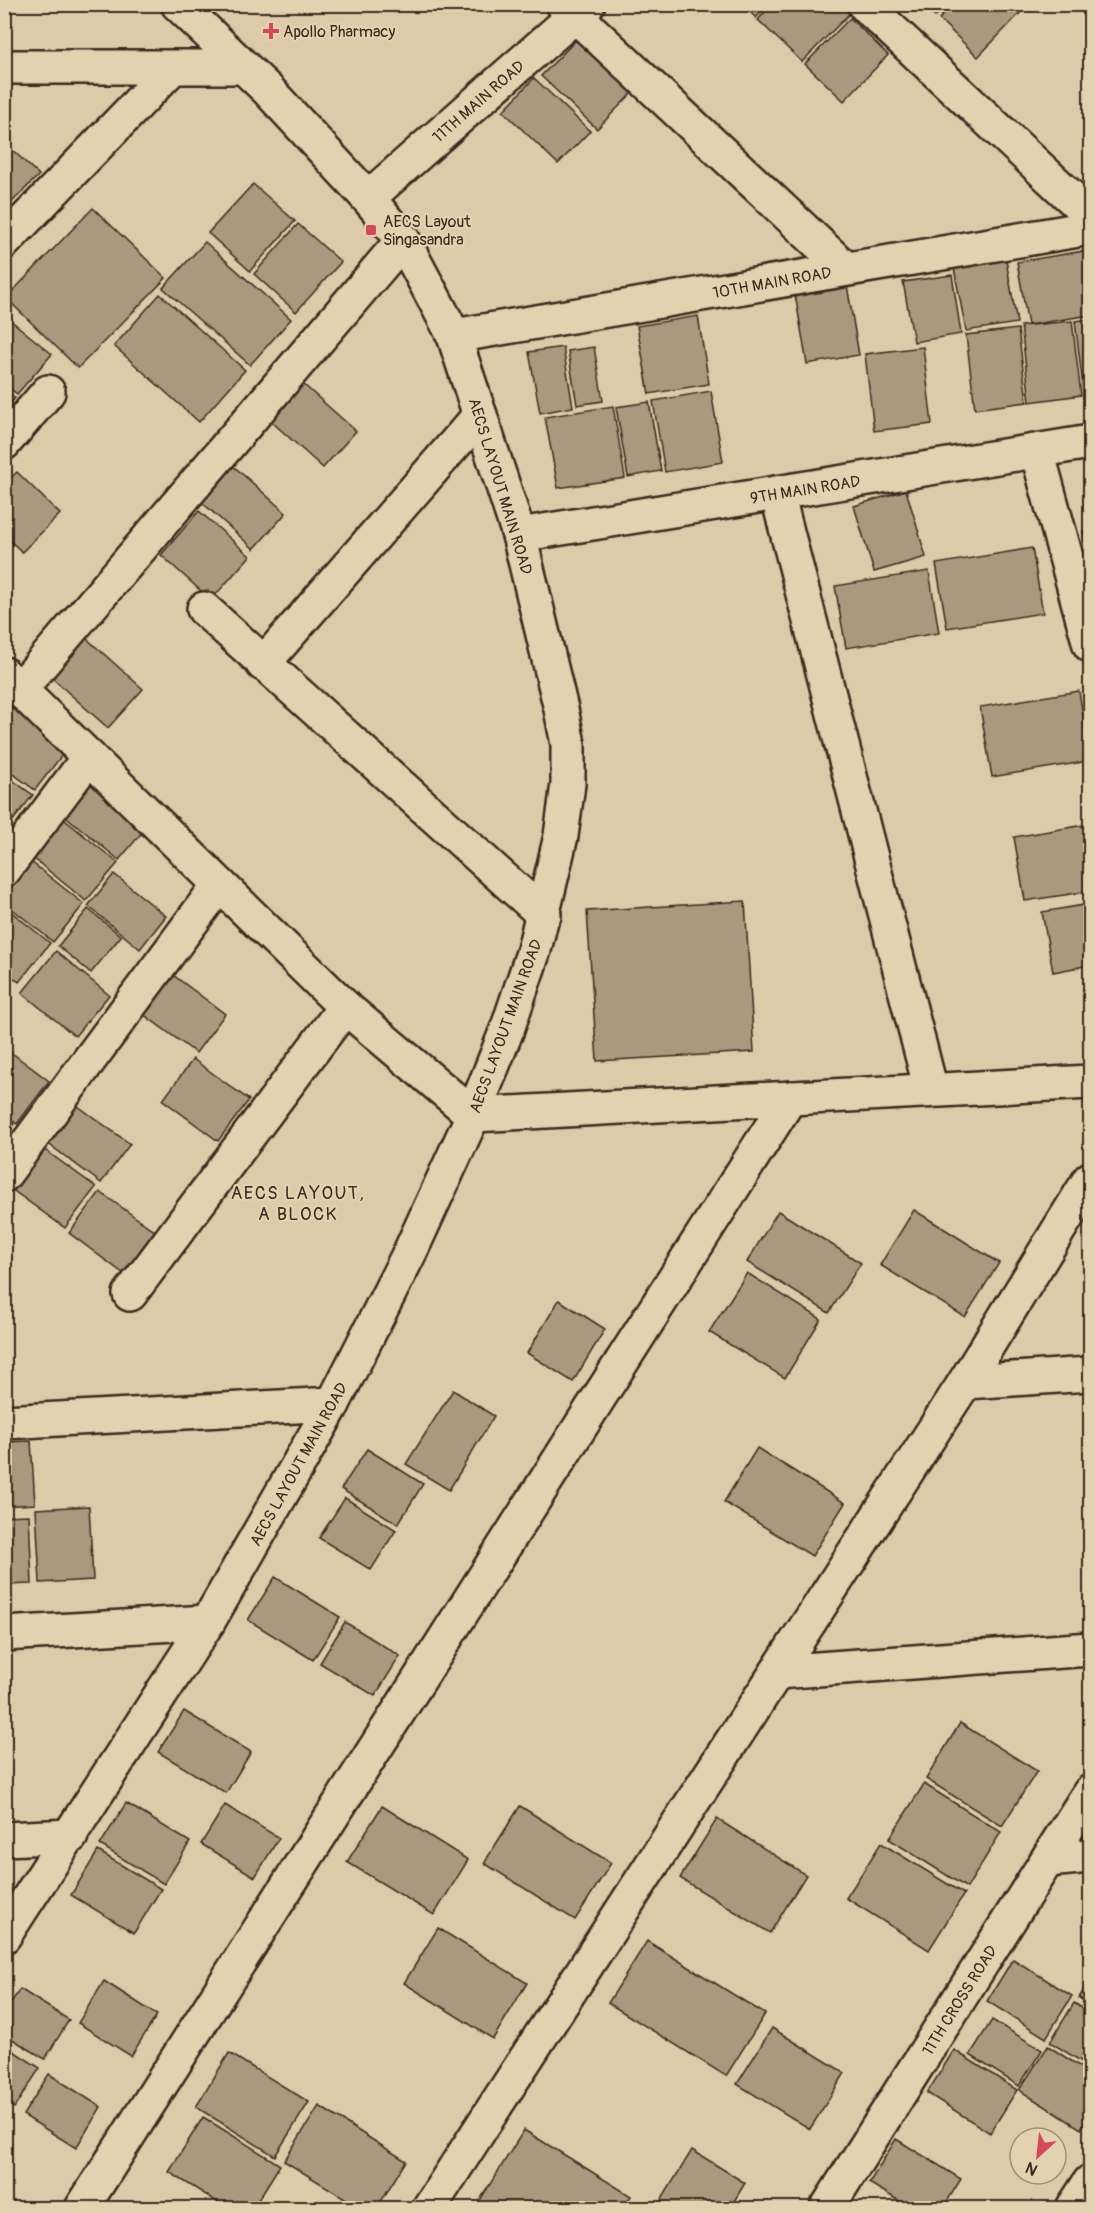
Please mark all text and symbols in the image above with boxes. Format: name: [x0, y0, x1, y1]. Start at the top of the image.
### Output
place label: Apollo Pharmacy: [283, 22, 395, 42]
marker: Apollo Pharmacy: [264, 24, 278, 38]
street label: 11TH MAIN ROAD: [428, 56, 529, 147]
place label: AECS Layout Singasandra: [383, 212, 471, 250]
marker: AECS Layout Singasandra: [364, 223, 378, 237]
street label: 10TH MAIN ROAD: [711, 263, 833, 303]
street label: AECS LAYOUT MAIN ROAD: [464, 396, 536, 577]
street label: 9TH MAIN ROAD: [749, 471, 862, 509]
street label: AECS LAYOUT MAIN ROAD: [465, 937, 547, 1116]
district label: AECS LAYOUT, A BLOCK: [231, 1182, 365, 1226]
street label: AECS LAYOUT MAIN ROAD: [246, 1379, 352, 1550]
street label: 11TH CROSS ROAD: [918, 1942, 1002, 2059]
north arrow: [1008, 2126, 1068, 2186]
text: N: [1022, 2157, 1041, 2180]

